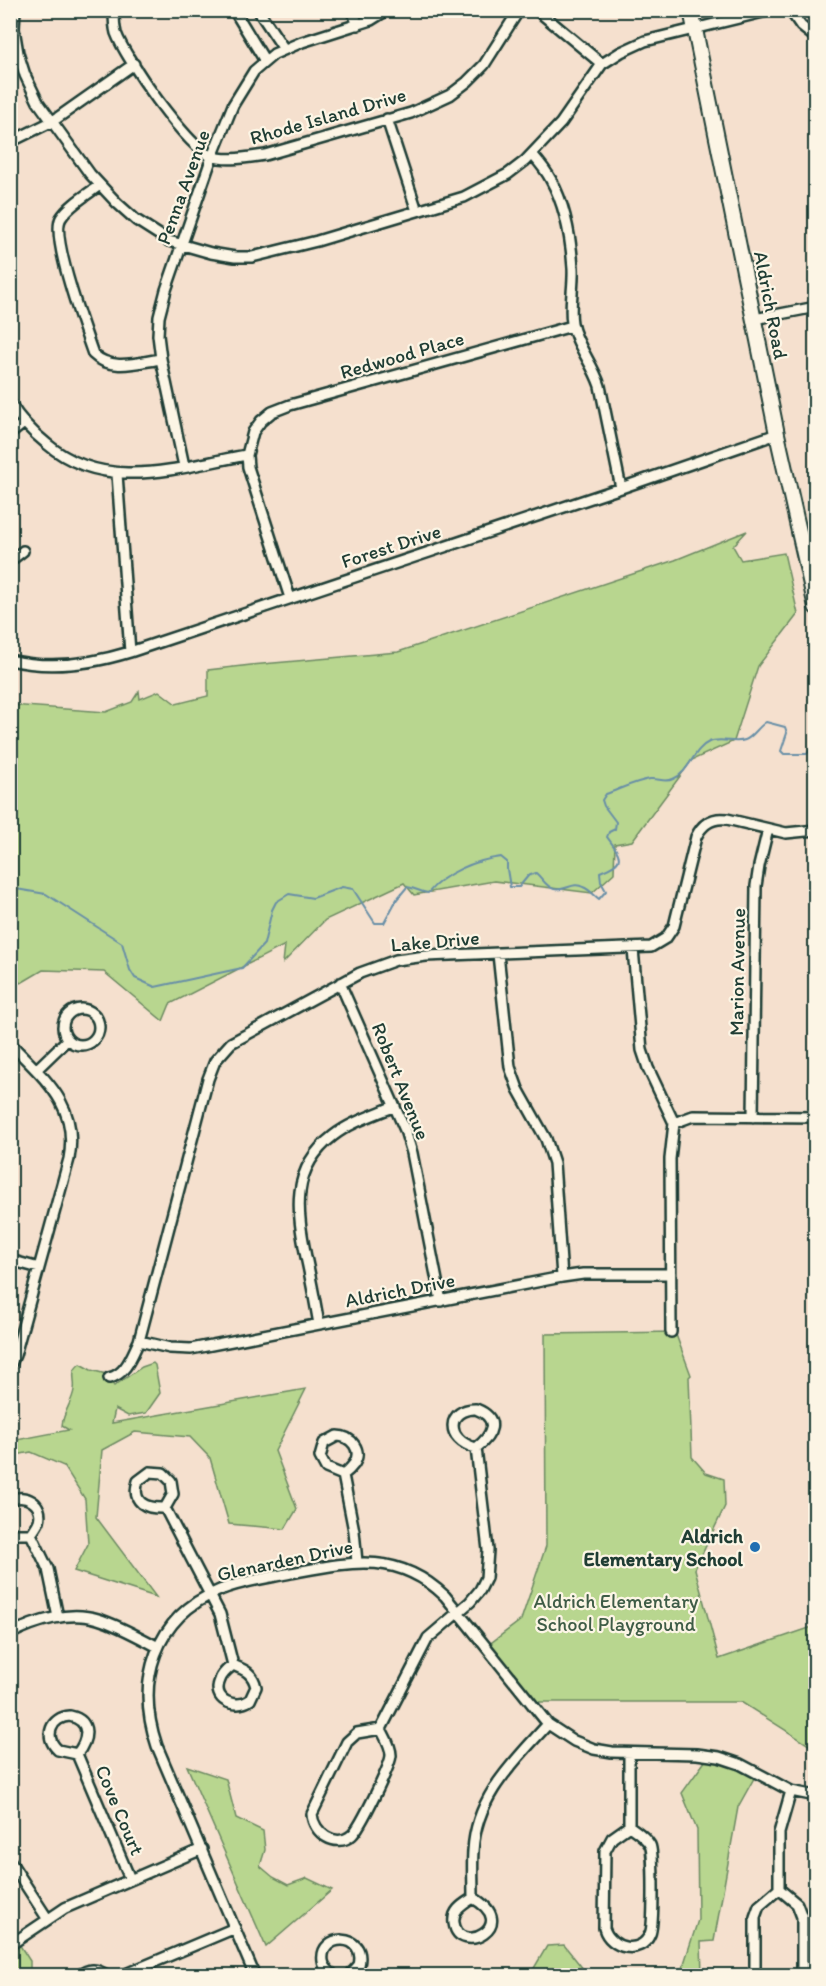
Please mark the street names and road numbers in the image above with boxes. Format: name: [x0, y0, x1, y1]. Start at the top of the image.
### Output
street label: Rhode Island Drive: [247, 82, 409, 150]
street label: Penna Avenue: [151, 126, 215, 248]
street label: Aldrich Road: [749, 249, 793, 361]
street label: Redwood Place: [337, 326, 467, 384]
street label: Forest Drive: [338, 519, 444, 573]
street label: Marion Avenue: [724, 908, 750, 1036]
street label: Lake Drive: [390, 925, 480, 957]
street label: Robert Avenue: [367, 1019, 435, 1143]
street label: Aldrich Drive: [343, 1268, 457, 1312]
street label: Glenarden Drive: [215, 1534, 355, 1586]
street label: Cove Court: [90, 1761, 150, 1859]

